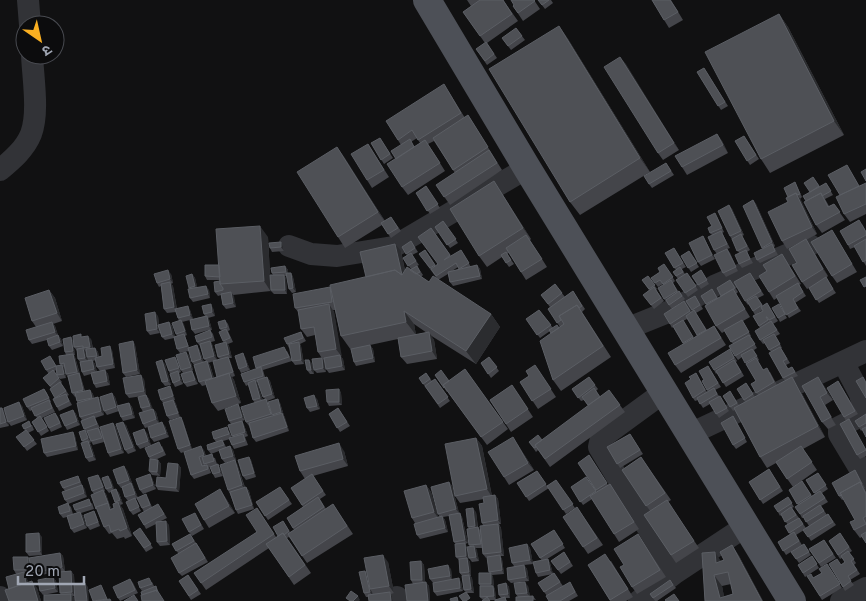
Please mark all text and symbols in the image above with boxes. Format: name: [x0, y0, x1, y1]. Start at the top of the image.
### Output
north arrow: [15, 15, 65, 65]
text: उ: [38, 40, 55, 59]
scale bar: [18, 554, 84, 586]
text: 20 m: [25, 563, 60, 582]

